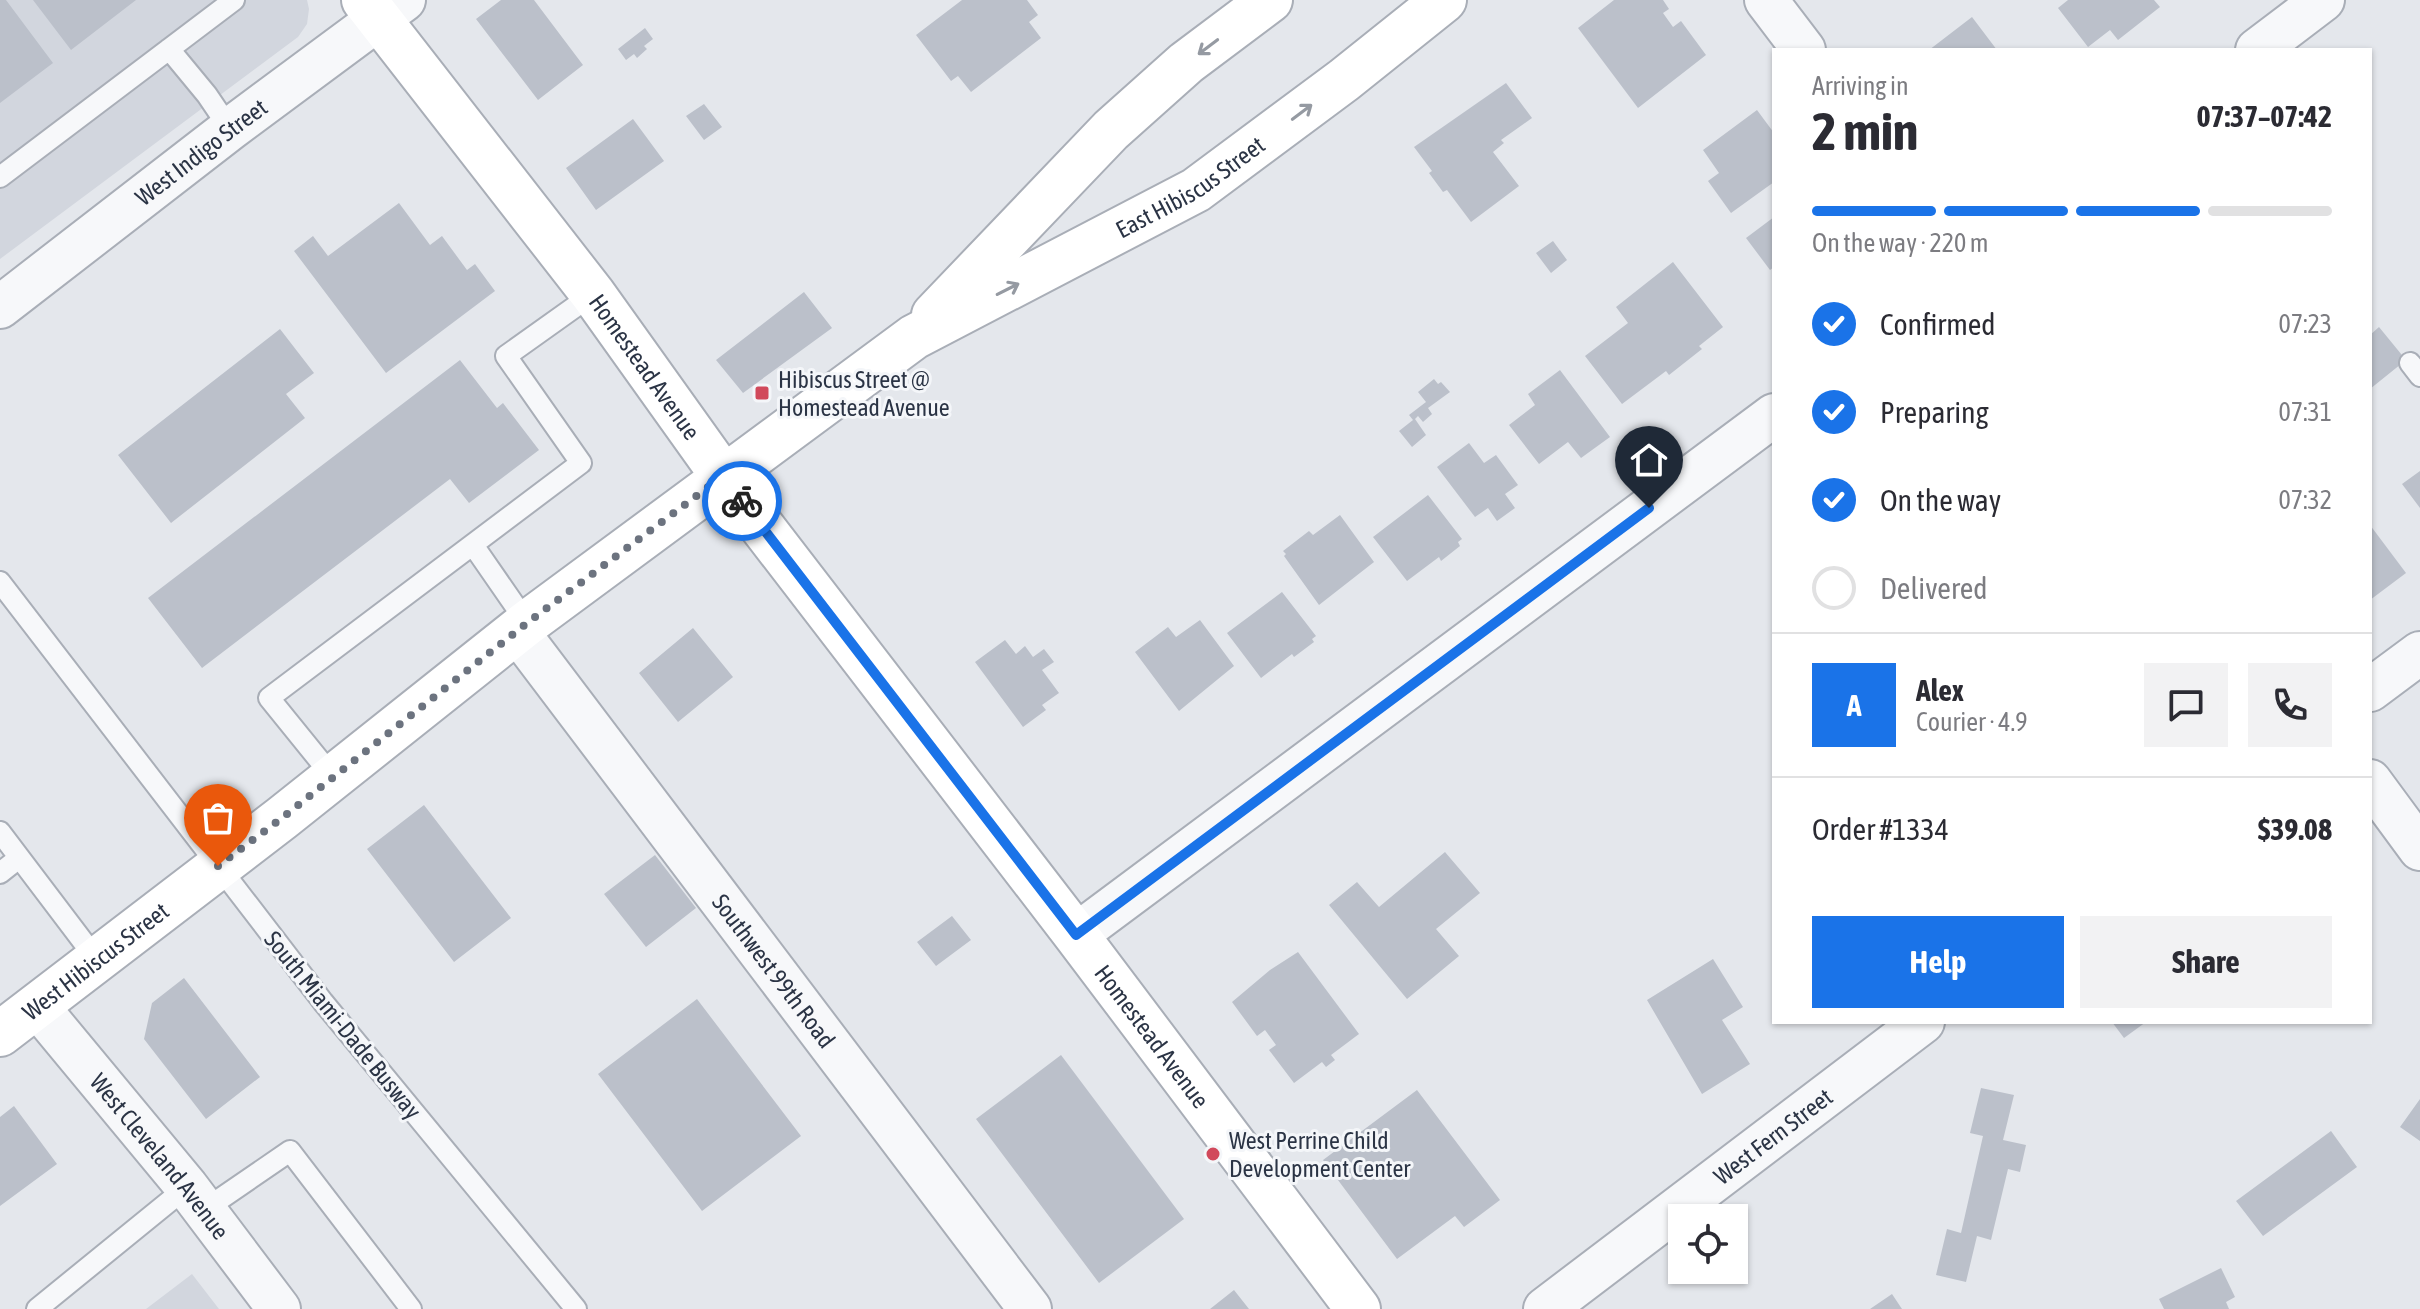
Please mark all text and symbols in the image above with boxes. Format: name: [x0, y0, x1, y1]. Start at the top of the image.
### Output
one-way arrow: [1197, 38, 1219, 55]
text: Arriving in: [1812, 71, 1909, 101]
street label: West Indigo Street: [130, 93, 272, 211]
text: 07:37–07:42: [2197, 99, 2332, 133]
text: 2 min: [1812, 101, 1918, 161]
one-way arrow: [1290, 103, 1312, 120]
street label: East Hibiscus Street: [1111, 131, 1269, 243]
text: On the way · 220 m: [1812, 228, 1989, 258]
one-way arrow: [996, 281, 1020, 297]
street label: Homestead Avenue: [584, 289, 706, 444]
icon: check: [1812, 302, 1856, 346]
text: Confirmed: [1880, 307, 1995, 341]
text: 07:23: [2278, 309, 2332, 339]
place label: Hibiscus Street @ Homestead Avenue: [778, 366, 950, 421]
marker: Hibiscus Street @ Homestead Avenue: [753, 384, 771, 402]
icon: check: [1812, 390, 1856, 434]
text: Preparing: [1880, 395, 1989, 429]
text: 07:31: [2278, 397, 2332, 427]
pin: [1615, 426, 1683, 508]
icon: home: [1627, 438, 1671, 482]
courier: [702, 461, 782, 541]
icon: check: [1812, 478, 1856, 522]
icon: bike: [720, 479, 764, 523]
text: On the way: [1880, 483, 2001, 517]
text: 07:32: [2278, 485, 2332, 515]
text: Delivered: [1880, 571, 1988, 605]
button: chat: [2144, 663, 2228, 747]
button: phone: [2248, 663, 2332, 747]
text: Alex: [1916, 673, 1964, 707]
text: A: [1847, 688, 1861, 722]
text: Courier · 4.9: [1916, 707, 2027, 737]
pin: [184, 784, 252, 866]
icon: bag: [196, 796, 240, 840]
text: Order #1334: [1812, 812, 1949, 846]
text: $39.08: [2258, 812, 2332, 846]
street label: Southwest 99th Road: [707, 889, 841, 1053]
street label: West Hibiscus Street: [17, 897, 173, 1025]
button: Help: [1812, 916, 2064, 1008]
button: Share: [2080, 916, 2332, 1008]
street label: South Miami-Dade Busway: [259, 926, 427, 1124]
street label: Homestead Avenue: [1090, 959, 1215, 1113]
street label: West Cleveland Avenue: [85, 1068, 235, 1244]
street label: West Fern Street: [1708, 1083, 1837, 1189]
place label: West Perrine Child Development Center: [1229, 1127, 1411, 1182]
marker: West Perrine Child Development Center: [1204, 1145, 1222, 1163]
map controls: [1668, 1204, 1748, 1284]
button: locate: [1668, 1204, 1748, 1284]

